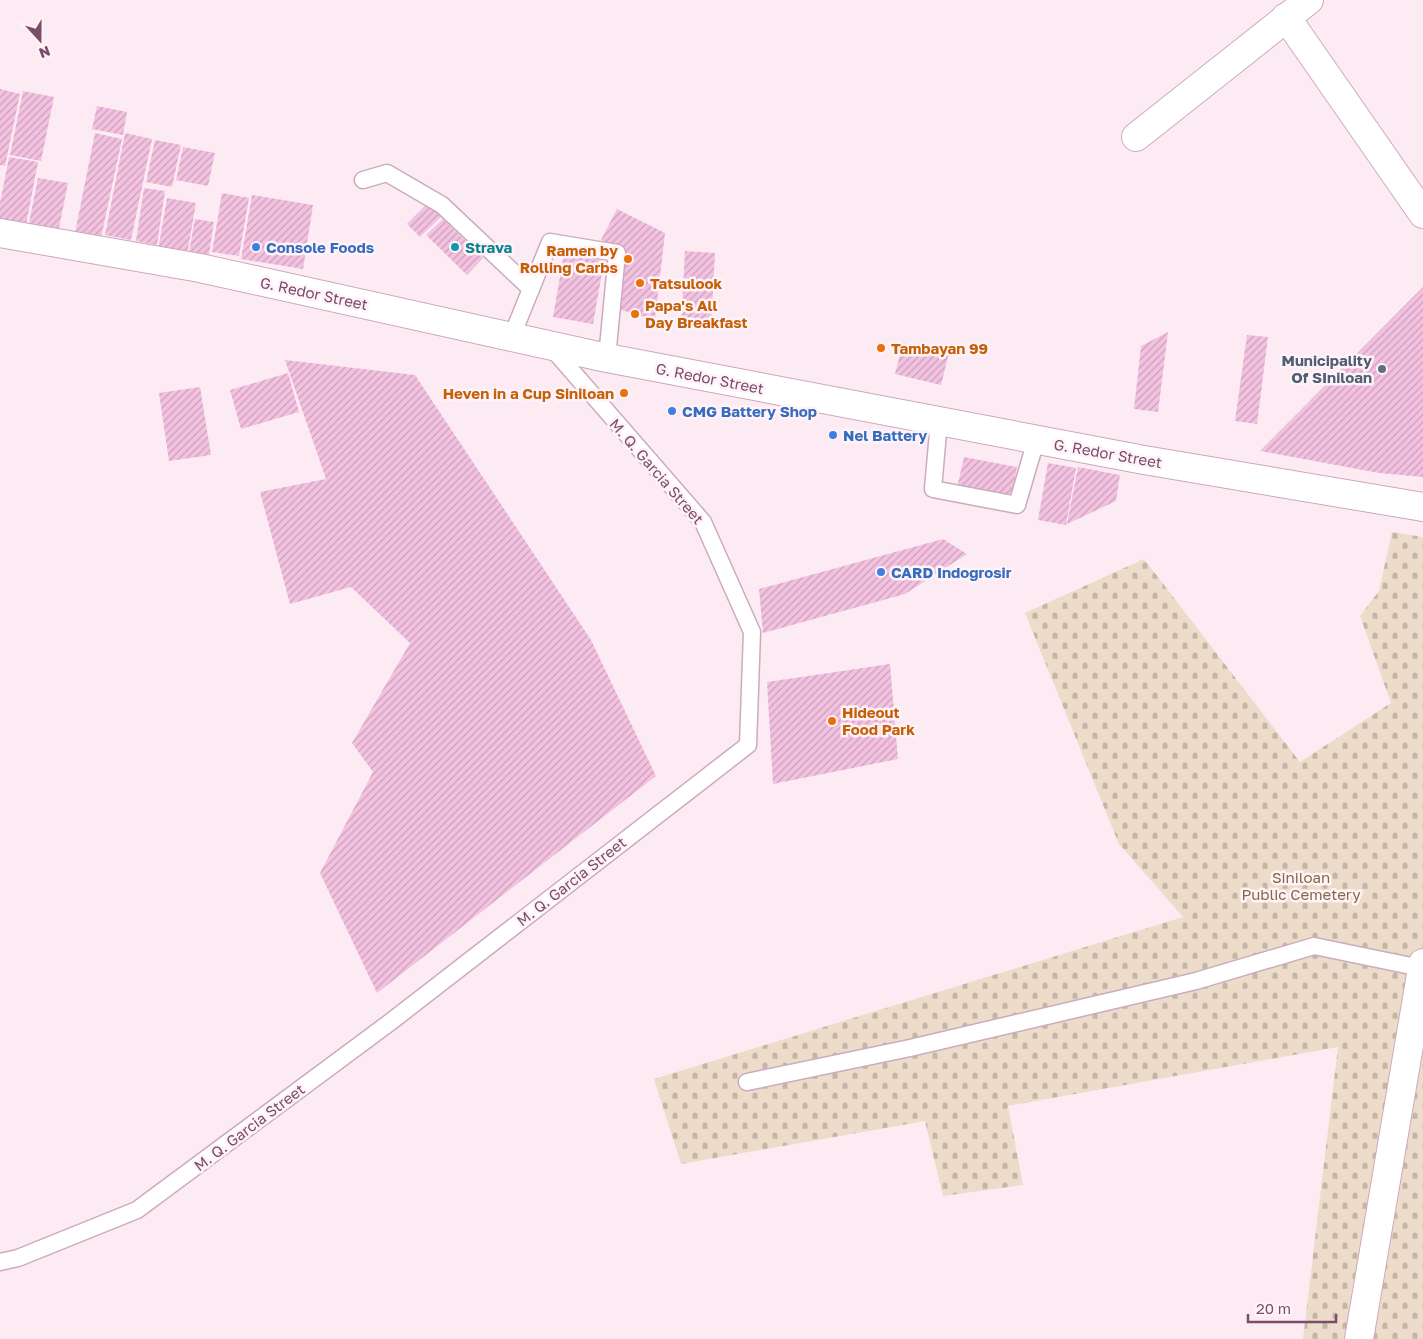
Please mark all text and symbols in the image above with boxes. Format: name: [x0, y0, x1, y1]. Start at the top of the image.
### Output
north arrow: [15, 15, 65, 65]
text: N: [37, 43, 53, 62]
place label: Console Foods: [266, 238, 374, 256]
place label: Strava: [465, 238, 512, 256]
marker: Console Foods: [250, 241, 262, 253]
marker: Strava: [449, 241, 461, 253]
place label: Ramen by Rolling Carbs: [520, 241, 618, 276]
marker: Ramen by Rolling Carbs: [622, 253, 634, 265]
street label: G. Redor Street: [259, 273, 369, 313]
place label: Tatsulook: [650, 274, 723, 292]
marker: Tatsulook: [634, 277, 646, 289]
place label: Papa's All Day Breakfast: [645, 296, 748, 331]
marker: Papa's All Day Breakfast: [629, 308, 641, 320]
place label: Tambayan 99: [891, 339, 988, 357]
marker: Tambayan 99: [875, 342, 887, 354]
place label: Municipality Of SIniloan: [1282, 351, 1372, 386]
street label: G. Redor Street: [655, 359, 765, 397]
marker: Municipality Of SIniloan: [1376, 363, 1388, 375]
place label: Heven in a Cup Siniloan: [443, 384, 614, 402]
marker: Heven in a Cup Siniloan: [618, 387, 630, 399]
place label: CMG Battery Shop: [682, 402, 817, 420]
marker: CMG Battery Shop: [666, 405, 678, 417]
street label: M. Q. Garcia Street: [606, 415, 708, 527]
place label: Nel Battery: [843, 426, 927, 444]
marker: Nel Battery: [827, 429, 839, 441]
street label: G. Redor Street: [1053, 435, 1163, 471]
place label: CARD Indogrosir: [891, 563, 1012, 581]
marker: CARD Indogrosir: [875, 566, 887, 578]
place label: Hideout Food Park: [842, 703, 915, 738]
marker: Hideout Food Park: [826, 715, 838, 727]
street label: M. Q. Garcia Street: [513, 833, 629, 929]
park label: Siniloan Public Cemetery: [1241, 868, 1361, 903]
street label: M. Q. Garcia Street: [190, 1080, 308, 1174]
scale bar: [1248, 1292, 1336, 1324]
text: 20 m: [1256, 1299, 1291, 1317]

